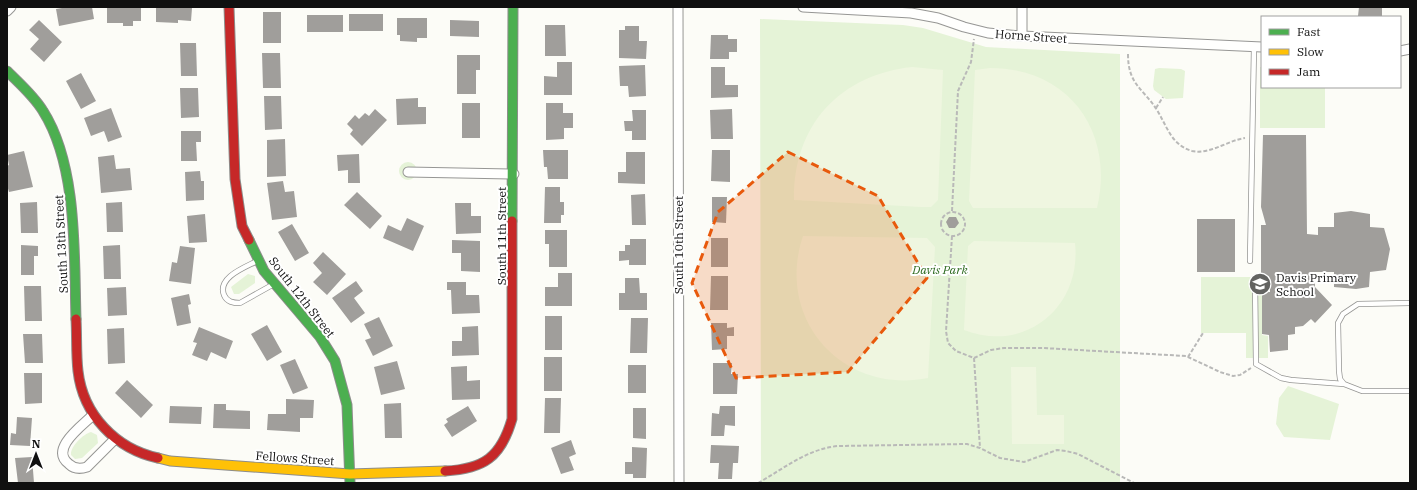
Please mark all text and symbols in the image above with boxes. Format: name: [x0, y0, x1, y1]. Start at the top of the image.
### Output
legend: [1261, 16, 1401, 88]
text: Fast: [1297, 24, 1321, 39]
street label: Horne Street: [995, 26, 1067, 46]
text: Slow: [1297, 44, 1324, 59]
text: Jam: [1297, 64, 1321, 79]
street label: South 11th Street: [494, 187, 509, 285]
street label: South 13th Street: [51, 194, 71, 294]
street label: South 10th Street: [671, 196, 686, 294]
street label: South 12th Street: [266, 254, 338, 340]
park label: Davis Park: [911, 262, 968, 277]
place label: Davis Primary School: [1276, 270, 1357, 299]
school or university icon: Davis Primary School: [1247, 271, 1273, 297]
north arrow: [16, 434, 56, 474]
text: N: [32, 437, 41, 451]
street label: Fellows Street: [255, 448, 335, 468]

